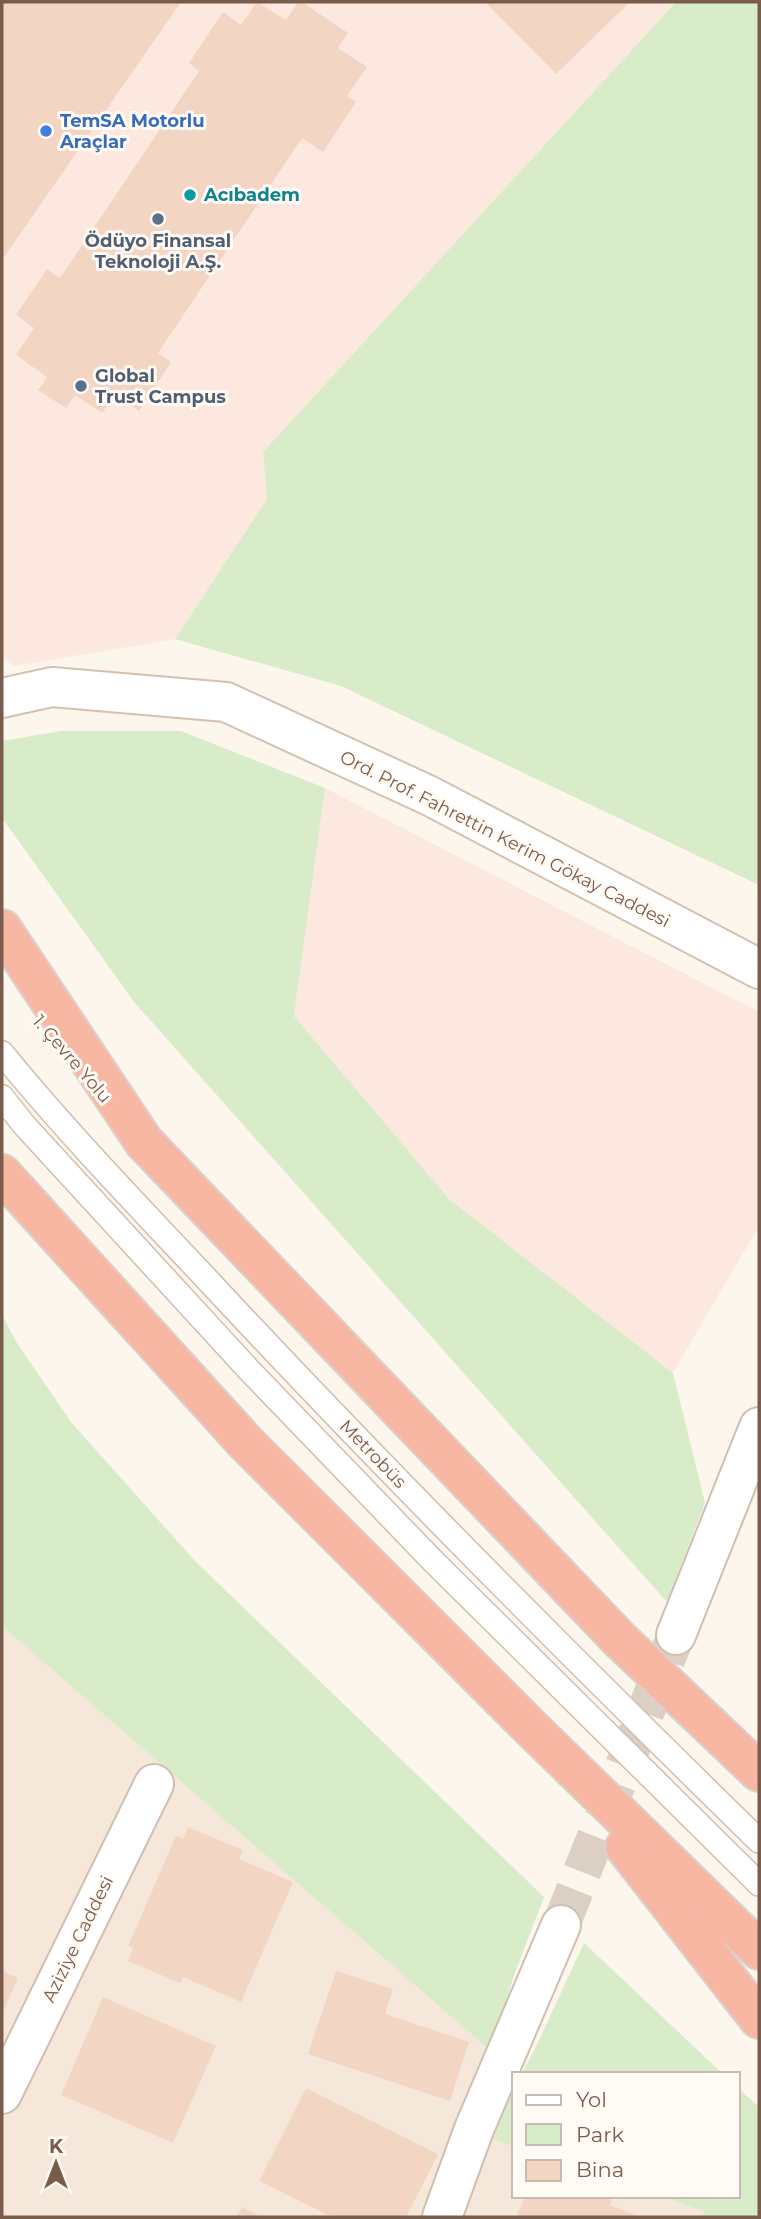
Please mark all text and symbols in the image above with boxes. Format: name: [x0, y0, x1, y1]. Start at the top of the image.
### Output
place label: TemSA Motorlu Araçlar: [59, 110, 205, 153]
marker: TemSA Motorlu Araçlar: [38, 123, 54, 139]
place label: Acıbadem: [203, 184, 300, 206]
marker: Acıbadem: [182, 187, 198, 203]
marker: Ödüyo Finansal Teknoloji A.Ş.: [150, 211, 166, 227]
place label: Ödüyo Finansal Teknoloji A.Ş.: [85, 230, 231, 273]
place label: Global Trust Campus: [95, 365, 226, 408]
marker: Global Trust Campus: [73, 378, 89, 394]
street label: Ord. Prof. Fahrettin Kerim Gökay Caddesi: [336, 746, 674, 932]
street label: 1. Çevre Yolu: [28, 1011, 116, 1107]
street label: Metrobüs: [335, 1415, 411, 1493]
street label: Aziziye Caddesi: [38, 1872, 118, 2006]
legend: [512, 2072, 740, 2198]
text: Yol: [576, 2087, 607, 2112]
text: Park: [576, 2122, 624, 2147]
north arrow: [21, 2128, 91, 2198]
text: K: [49, 2135, 64, 2158]
text: Bina: [576, 2157, 624, 2182]

